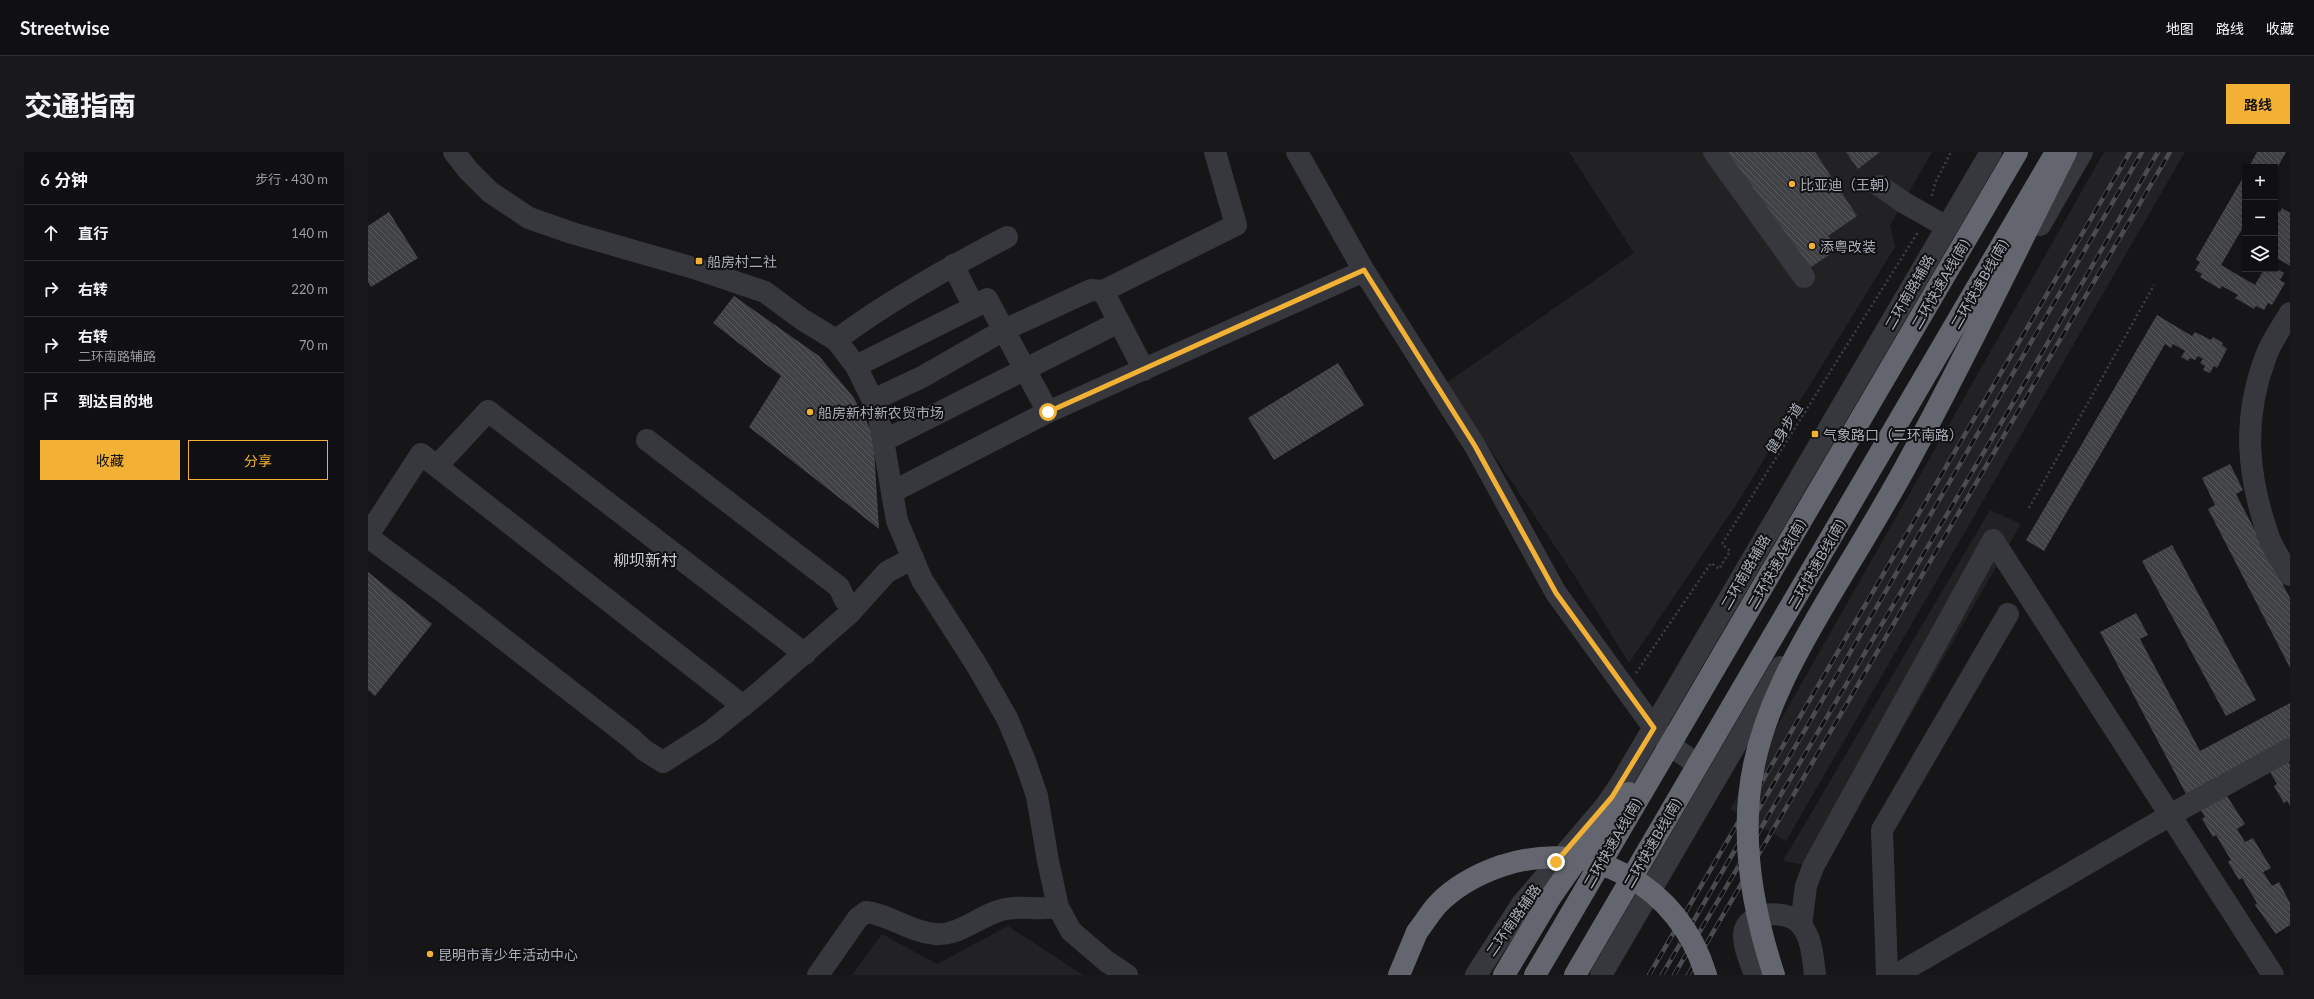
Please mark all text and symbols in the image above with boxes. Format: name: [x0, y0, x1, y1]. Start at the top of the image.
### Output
text: Streetwise: [20, 16, 110, 39]
text: 地图: [2166, 20, 2194, 37]
text: 路线: [2216, 20, 2244, 37]
text: 收藏: [2266, 20, 2294, 37]
button: 路线: [2226, 84, 2290, 124]
text: 交通指南: [24, 88, 136, 122]
map controls: [2242, 164, 2278, 272]
button: +: [2242, 164, 2278, 200]
text: 6 分钟: [40, 169, 88, 190]
text: 步行 · 430 m: [255, 171, 328, 187]
place label: 比亚迪（王朝）: [1800, 176, 1898, 193]
marker: 比亚迪（王朝）: [1787, 179, 1797, 189]
button: −: [2242, 200, 2278, 236]
icon: ahead: [40, 222, 62, 244]
text: 直行: [78, 224, 108, 242]
text: 140 m: [291, 225, 328, 241]
street label: 二环快速A线(南): [1907, 236, 1973, 332]
street label: 二环快速B线(南): [1947, 236, 2012, 332]
button: layers: [2242, 236, 2278, 272]
place label: 添粤改装: [1820, 238, 1876, 255]
marker: 添粤改装: [1807, 241, 1817, 251]
street label: 二环南路辅路: [1881, 251, 1937, 333]
place label: 船房村二社: [707, 253, 777, 270]
marker: 船房村二社: [694, 256, 704, 266]
icon: right: [40, 278, 62, 300]
text: 右转: [78, 280, 108, 298]
text: 220 m: [291, 281, 328, 297]
text: 右转: [78, 327, 108, 345]
icon: right: [40, 334, 62, 356]
text: 70 m: [299, 337, 328, 353]
text: 二环南路辅路: [78, 348, 156, 364]
icon: arrive: [40, 390, 62, 412]
text: 到达目的地: [78, 392, 153, 410]
street label: 健身步道: [1762, 400, 1806, 456]
route start: [1039, 403, 1057, 421]
place label: 船房新村新农贸市场: [818, 404, 944, 421]
marker: 船房新村新农贸市场: [805, 407, 815, 417]
place label: 气象路口（二环南路）: [1823, 426, 1963, 443]
marker: 气象路口（二环南路）: [1810, 429, 1820, 439]
button: 收藏: [40, 440, 180, 480]
button: 分享: [188, 440, 328, 480]
street label: 二环快速A线(南): [1743, 516, 1809, 612]
street label: 二环快速B线(南): [1784, 516, 1849, 612]
street label: 二环南路辅路: [1717, 531, 1773, 613]
district label: 柳坝新村: [613, 550, 677, 569]
street label: 二环快速A线(南): [1579, 795, 1645, 891]
street label: 二环快速B线(南): [1620, 795, 1685, 891]
route end: [1547, 853, 1565, 871]
street label: 二环南路辅路: [1482, 881, 1544, 959]
place label: 昆明市青少年活动中心: [438, 946, 578, 963]
marker: 昆明市青少年活动中心: [425, 949, 435, 959]

